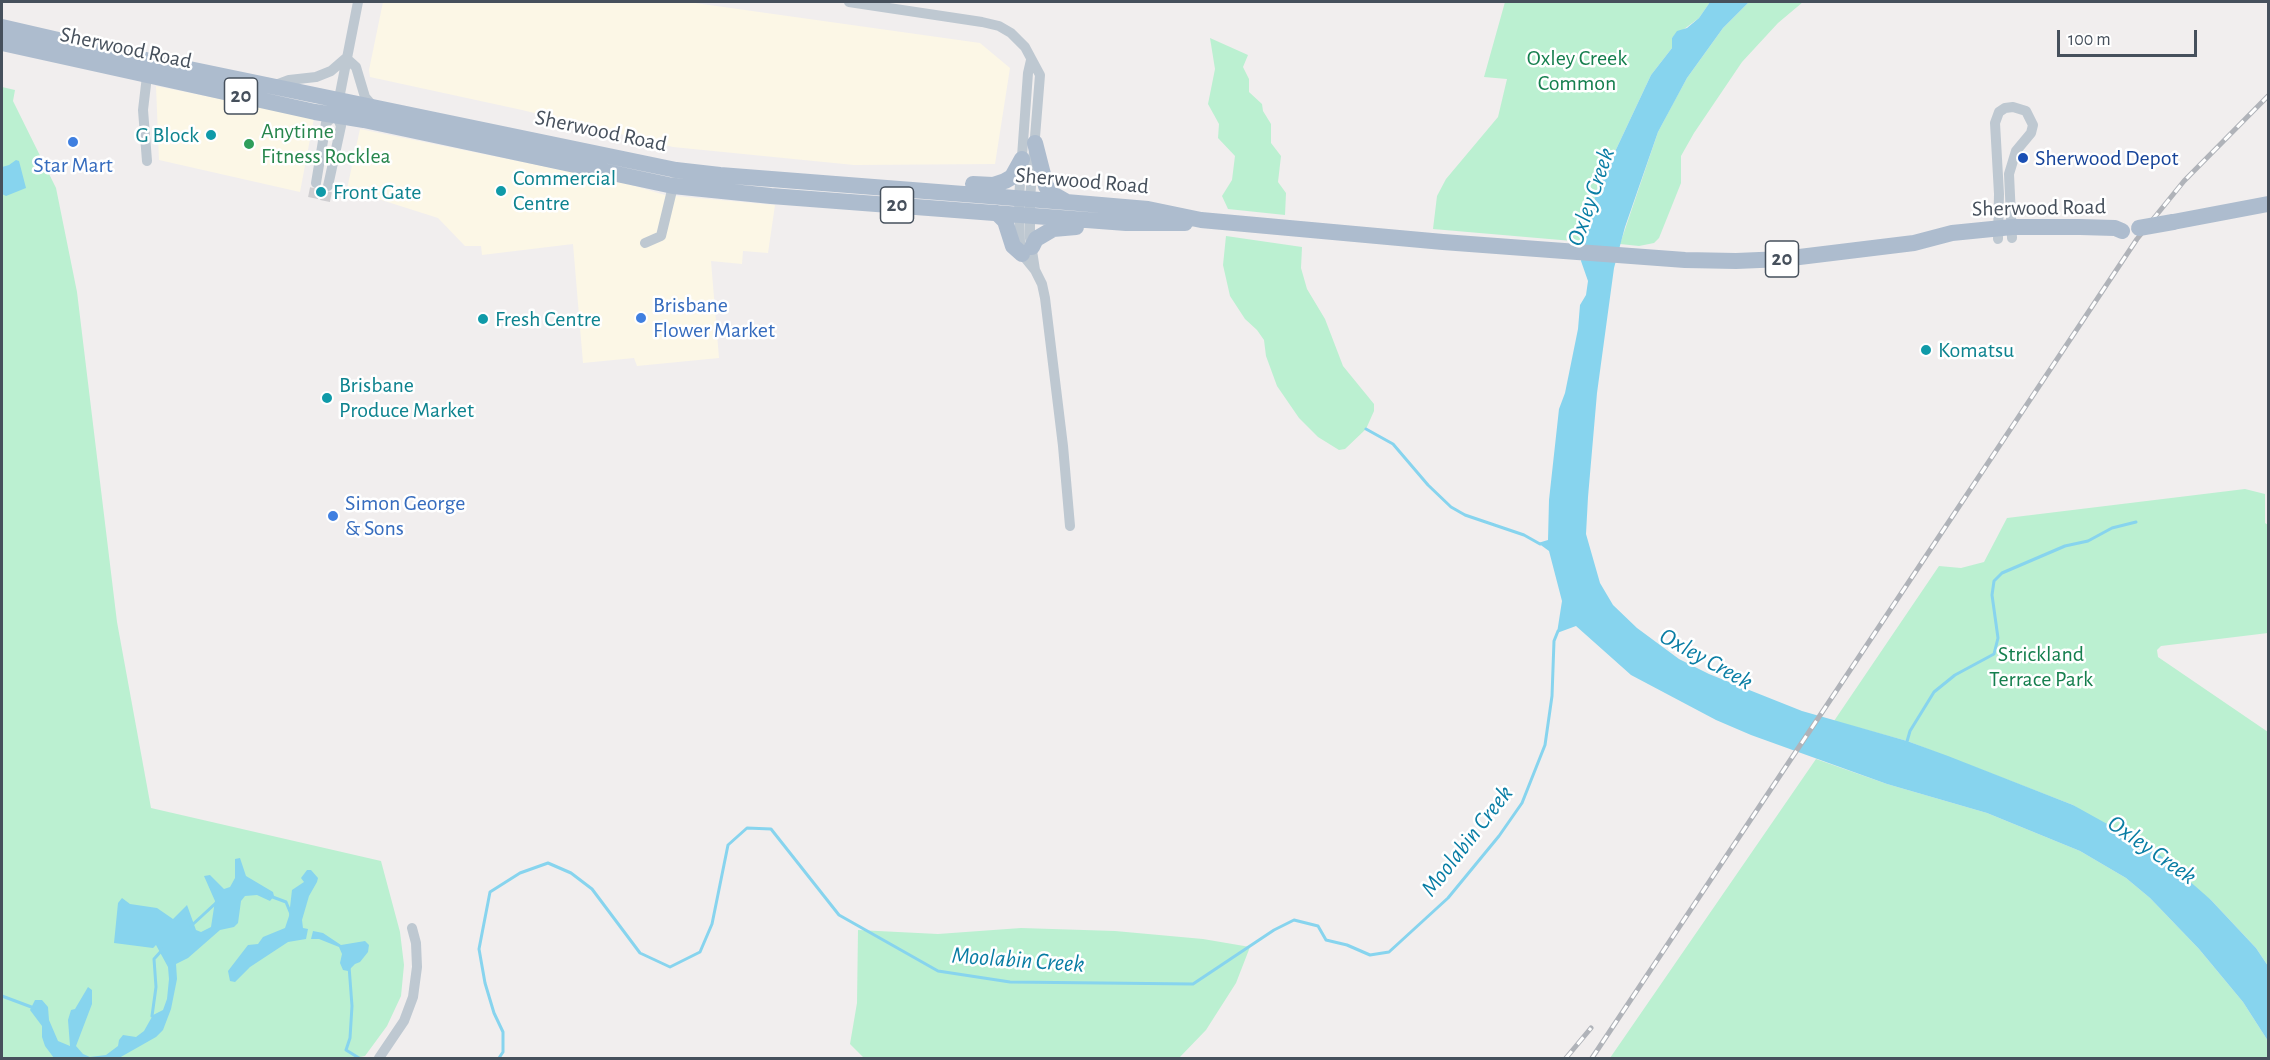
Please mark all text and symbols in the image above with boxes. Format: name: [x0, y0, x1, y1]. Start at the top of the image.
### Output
scale bar: [2060, 18, 2200, 56]
street label: Sherwood Road: [58, 21, 194, 75]
text: 100 m: [2068, 31, 2111, 49]
park label: Oxley Creek Common: [1527, 45, 1627, 96]
road number: 20: [224, 78, 258, 114]
street label: Sherwood Road: [533, 104, 669, 158]
place label: Anytime Fitness Rocklea: [261, 118, 391, 170]
place label: G Block: [136, 122, 199, 148]
marker: G Block: [204, 128, 218, 142]
marker: Star Mart: [66, 135, 80, 149]
marker: Anytime Fitness Rocklea: [242, 137, 256, 151]
water label: Oxley Creek: [1561, 144, 1621, 250]
place label: Sherwood Depot: [2035, 145, 2179, 171]
marker: Sherwood Depot: [2016, 151, 2030, 165]
place label: Star Mart: [33, 152, 113, 178]
street label: Sherwood Road: [1014, 162, 1150, 200]
place label: Commercial Centre: [513, 165, 616, 216]
place label: Front Gate: [333, 179, 421, 205]
marker: Commercial Centre: [494, 184, 508, 198]
marker: Front Gate: [314, 185, 328, 199]
road number: 20: [880, 187, 914, 223]
street label: Sherwood Road: [1972, 194, 2106, 222]
road number: 20: [1766, 241, 1798, 277]
place label: Brisbane Flower Market: [653, 292, 775, 344]
place label: Fresh Centre: [495, 306, 601, 332]
marker: Brisbane Flower Market: [634, 311, 648, 325]
marker: Fresh Centre: [476, 312, 490, 326]
place label: Komatsu: [1938, 337, 2014, 363]
marker: Komatsu: [1919, 343, 1933, 357]
place label: Brisbane Produce Market: [339, 372, 474, 424]
marker: Brisbane Produce Market: [320, 391, 334, 405]
place label: Simon George & Sons: [345, 490, 465, 542]
marker: Simon George & Sons: [326, 509, 340, 523]
water label: Oxley Creek: [1654, 622, 1758, 696]
park label: Strickland Terrace Park: [1989, 641, 2093, 692]
water label: Moolabin Creek: [1415, 780, 1519, 902]
water label: Oxley Creek: [2102, 809, 2202, 891]
water label: Moolabin Creek: [951, 941, 1085, 979]

